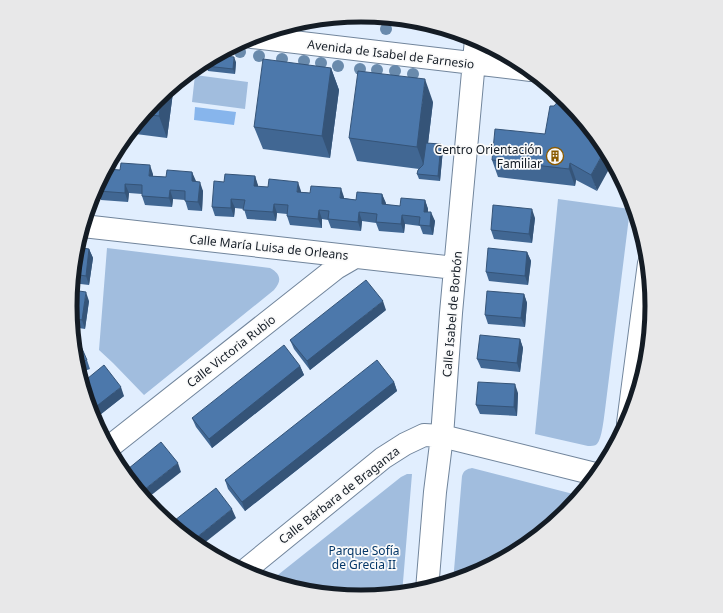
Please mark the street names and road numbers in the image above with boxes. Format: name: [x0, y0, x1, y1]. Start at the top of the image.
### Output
street label: Avenida de Isabel de Farnesio: [307, 35, 475, 73]
street label: Calle María Luisa de Orleans: [189, 230, 350, 264]
street label: Calle Isabel de Borbón: [438, 250, 466, 378]
street label: Calle Victoria Rubio: [183, 311, 279, 391]
street label: Calle Bárbara de Braganza: [275, 442, 403, 548]

